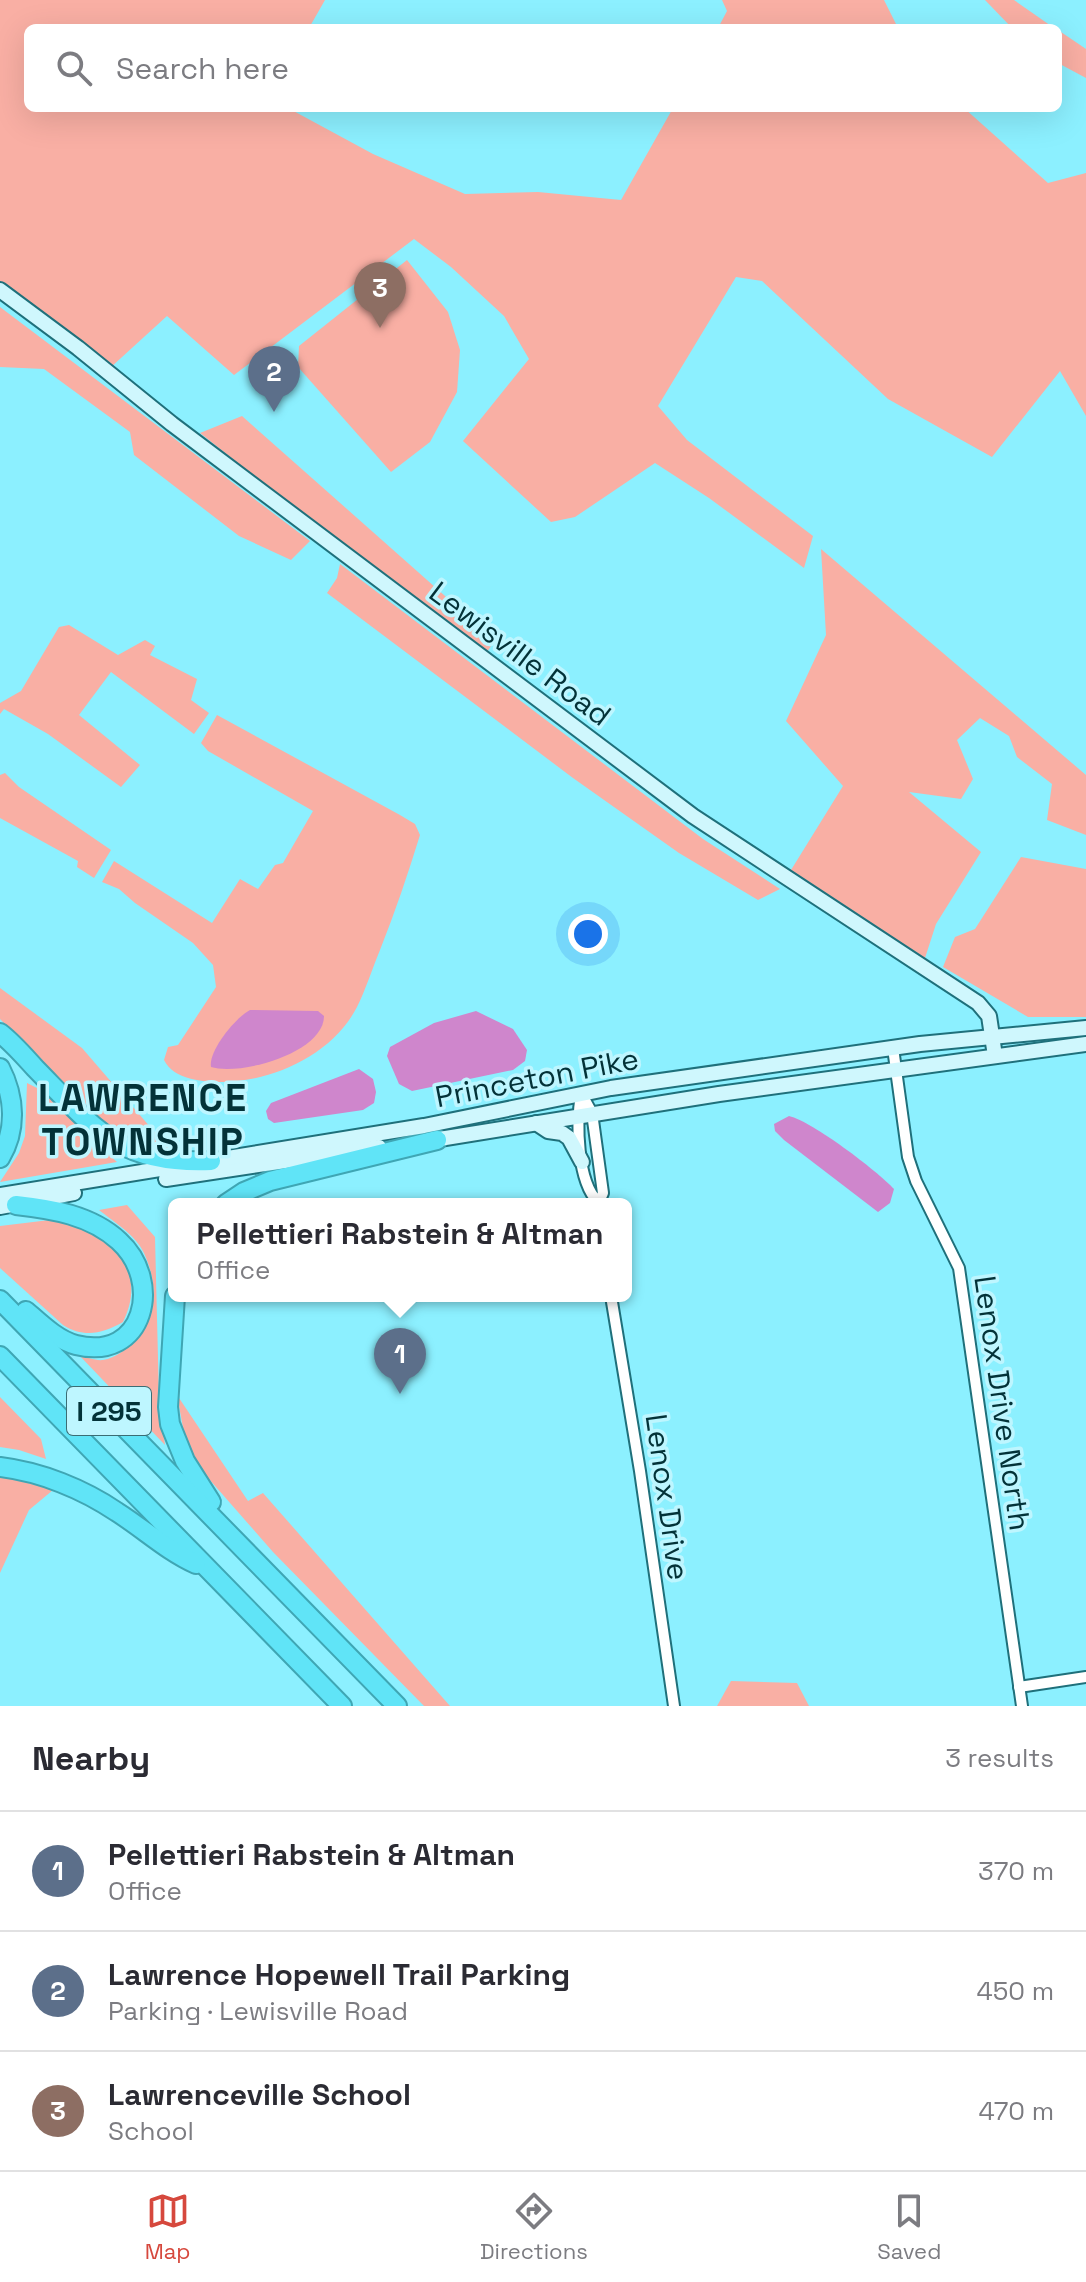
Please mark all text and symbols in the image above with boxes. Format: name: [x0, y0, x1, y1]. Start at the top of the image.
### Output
search box: [24, 24, 1062, 112]
icon: search: [52, 46, 96, 90]
text: Search here: [116, 49, 289, 88]
pin: 3: [354, 262, 406, 328]
pin: 2: [248, 346, 300, 412]
street label: Lewisville Road: [422, 573, 619, 735]
your location: [568, 914, 608, 954]
street label: Princeton Pike: [432, 1039, 642, 1116]
district label: LAWRENCE TOWNSHIP: [38, 1074, 248, 1166]
popup: [168, 1198, 632, 1302]
text: Pellettieri Rabstein & Altman: [196, 1214, 604, 1253]
text: Office: [196, 1253, 270, 1287]
street label: Lenox Drive North: [965, 1273, 1040, 1533]
pin: 1: [374, 1328, 426, 1394]
road number: I 295: [67, 1387, 151, 1435]
street label: Lenox Drive: [637, 1411, 698, 1583]
text: Nearby: [32, 1737, 150, 1780]
text: 3 results: [945, 1741, 1054, 1775]
text: Pellettieri Rabstein & Altman: [108, 1835, 515, 1874]
text: 1: [52, 1854, 64, 1888]
text: 370 m: [978, 1854, 1054, 1888]
text: Office: [108, 1874, 182, 1908]
text: Lawrence Hopewell Trail Parking: [108, 1955, 570, 1994]
text: 2: [50, 1974, 66, 2008]
text: 450 m: [976, 1974, 1054, 2008]
text: Parking · Lewisville Road: [108, 1994, 408, 2028]
text: Lawrenceville School: [108, 2075, 411, 2114]
text: 3: [50, 2094, 66, 2128]
text: 470 m: [978, 2094, 1054, 2128]
text: School: [108, 2114, 194, 2148]
tab: Map: [145, 2189, 191, 2265]
tab: Directions: [480, 2189, 588, 2265]
tab: Saved: [877, 2189, 941, 2265]

